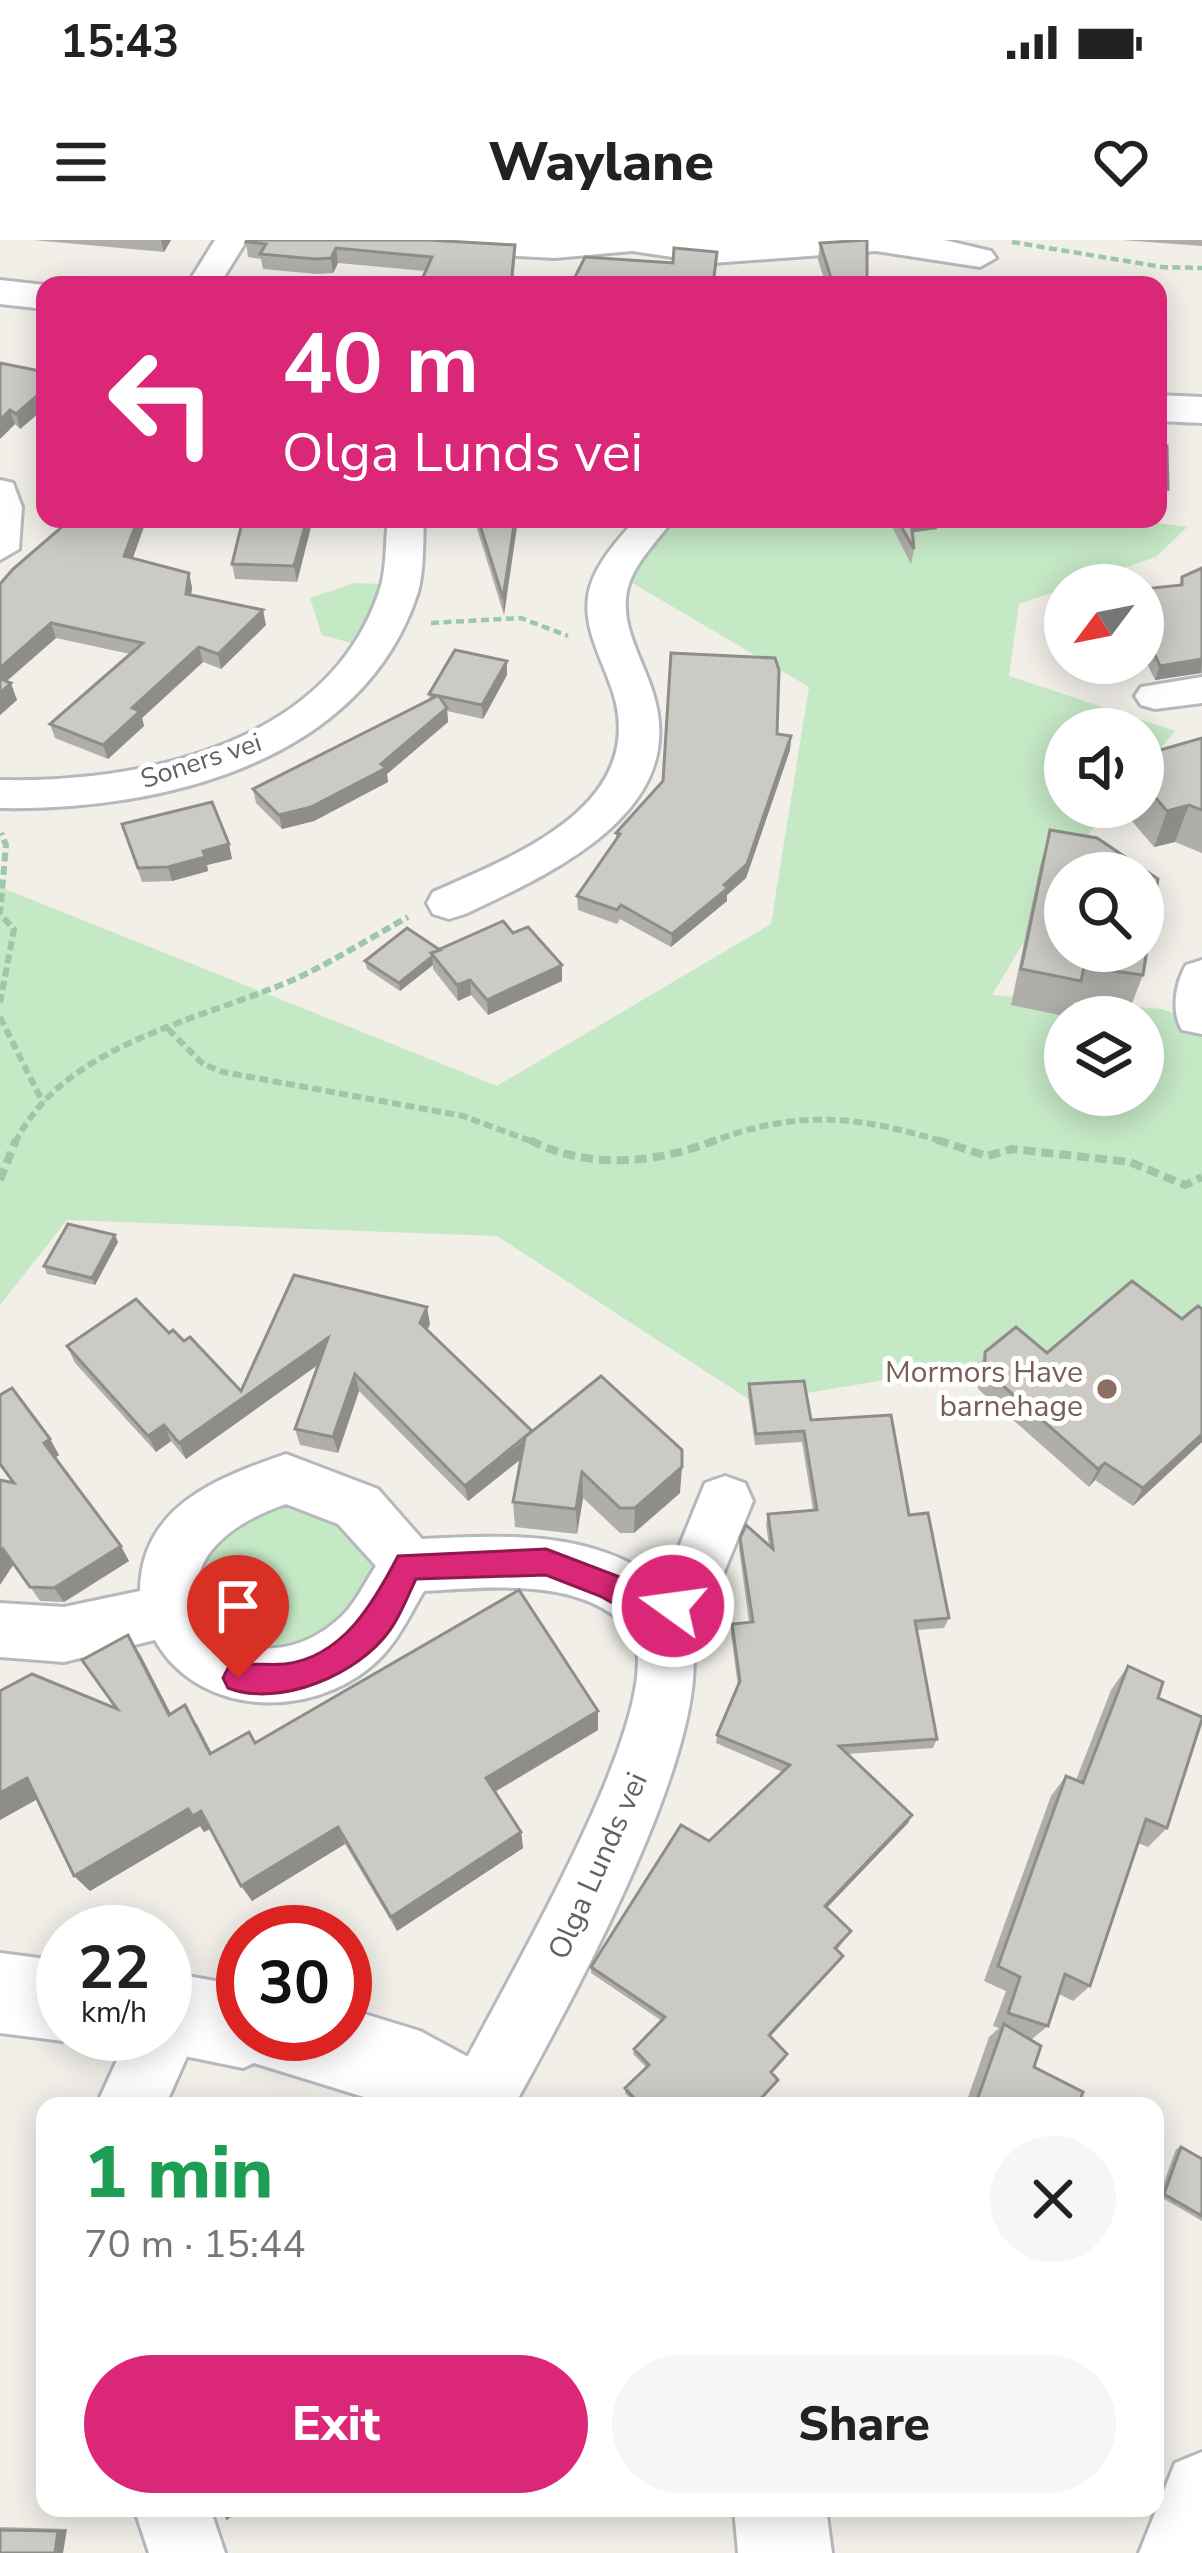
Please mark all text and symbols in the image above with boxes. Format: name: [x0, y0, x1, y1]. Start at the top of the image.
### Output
text: 15:43: [60, 12, 179, 73]
text: Waylane: [488, 125, 714, 199]
icon: menu: [48, 129, 114, 195]
icon: heart: [1088, 129, 1154, 195]
text: 40 m: [282, 307, 479, 422]
icon: left: [84, 324, 240, 480]
text: Olga Lunds vei: [282, 416, 643, 490]
north arrow: [1044, 564, 1164, 684]
map controls: [1044, 564, 1164, 1116]
button: sound: [1044, 708, 1164, 828]
street label: Soners vei: [136, 724, 266, 798]
button: search: [1044, 852, 1164, 972]
button: layers: [1044, 996, 1164, 1116]
place label: Mormors Have barnehage: [885, 1352, 1083, 1427]
marker: Mormors Have barnehage: [1094, 1376, 1120, 1402]
position arrow: [610, 1543, 736, 1669]
pin: [187, 1555, 289, 1678]
icon: arrive: [205, 1573, 271, 1639]
street label: Olga Lunds vei: [538, 1766, 658, 1966]
speed limit sign: 30: [216, 1905, 372, 2061]
text: 22: [78, 1927, 150, 2009]
text: km/h: [81, 1992, 147, 2033]
text: 1 min: [84, 2124, 273, 2222]
button: close: [990, 2136, 1116, 2262]
text: 70 m · 15:44: [84, 2218, 306, 2271]
button: Exit: [84, 2355, 588, 2493]
button: Share: [612, 2355, 1116, 2493]

